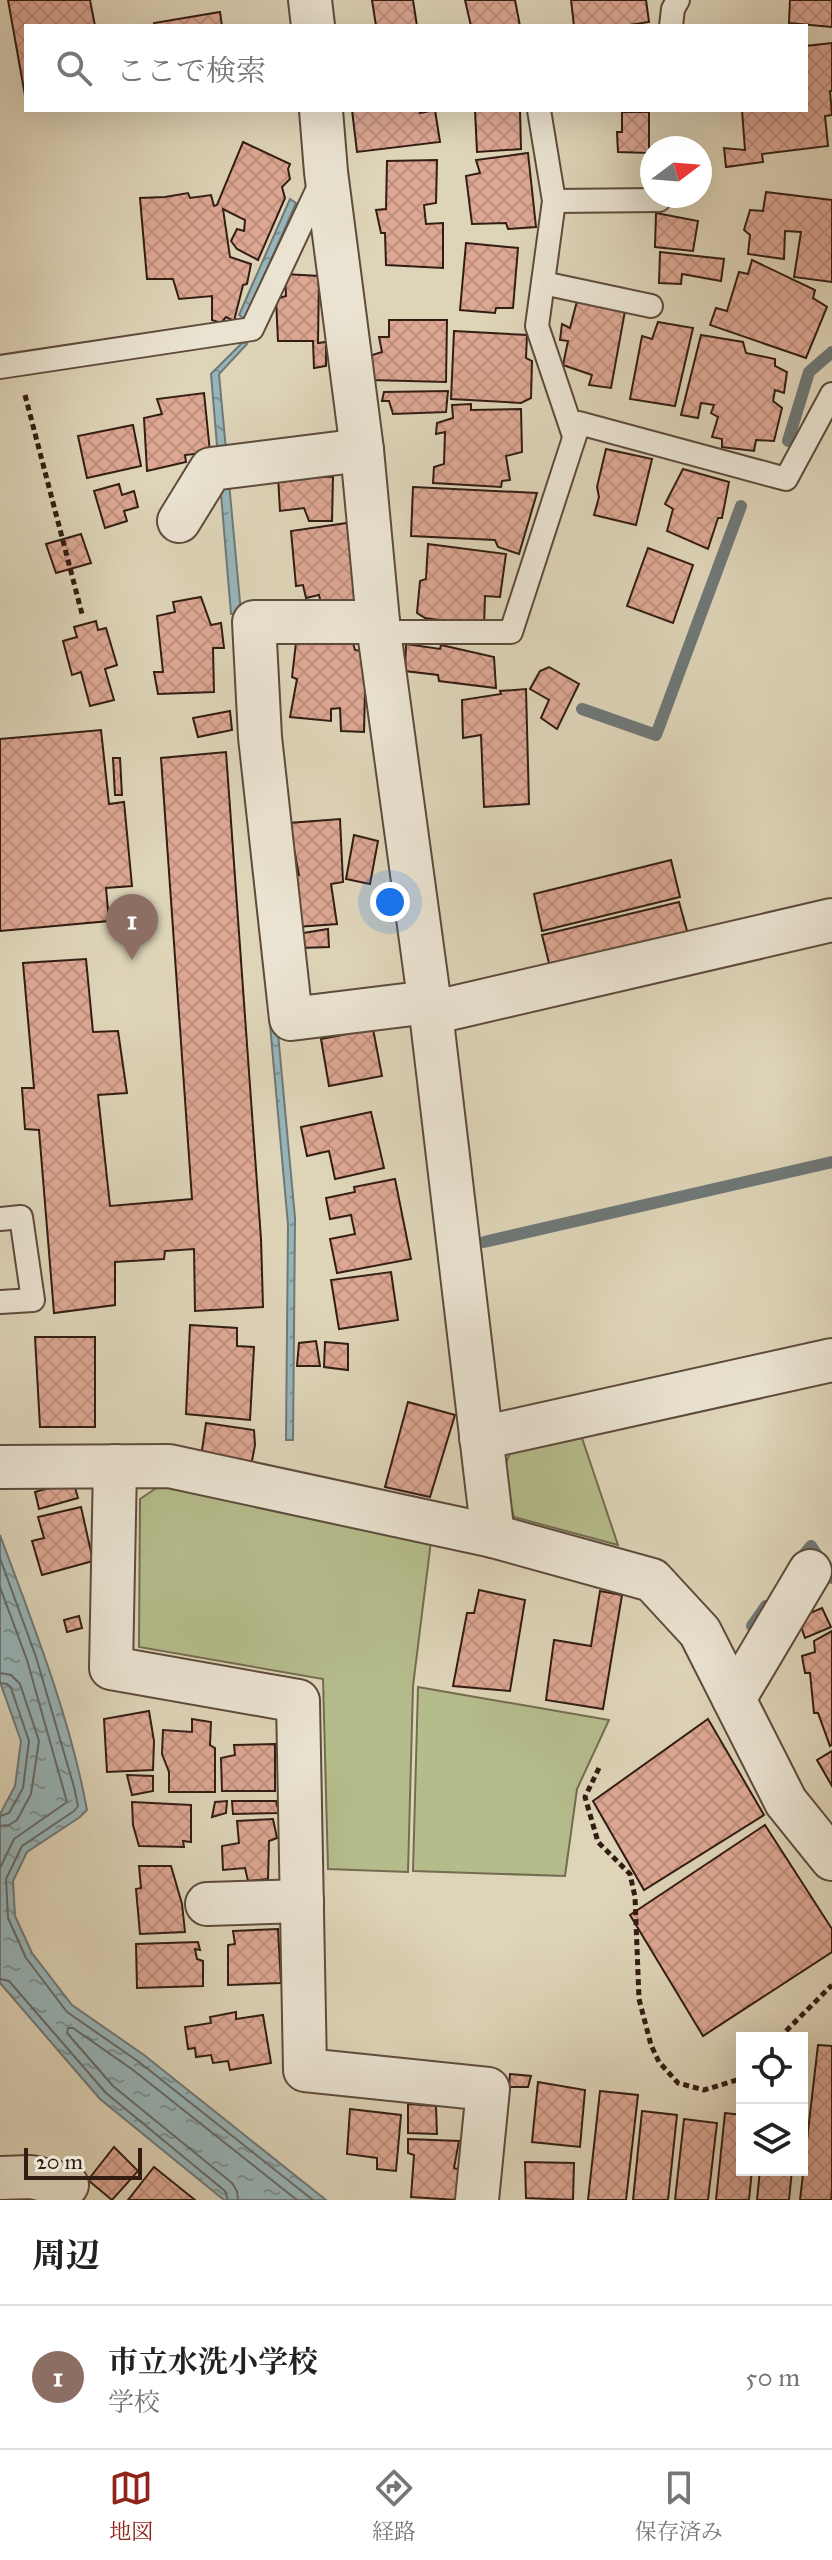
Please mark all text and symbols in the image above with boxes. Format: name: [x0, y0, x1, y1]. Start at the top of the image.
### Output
search box: [24, 24, 808, 112]
icon: search: [52, 46, 96, 90]
text: ここで検索: [116, 53, 266, 89]
north arrow: [640, 136, 712, 208]
your location: [370, 882, 410, 922]
pin: 1: [106, 894, 158, 960]
map controls: [736, 2032, 808, 2176]
button: locate: [736, 2032, 808, 2104]
button: layers: [736, 2104, 808, 2176]
scale bar: [24, 2144, 142, 2180]
text: 20 m: [36, 2148, 83, 2175]
text: 周辺: [32, 2235, 100, 2276]
text: 市立水洗小学校: [108, 2344, 318, 2380]
text: 1: [53, 2361, 63, 2393]
text: 50 m: [745, 2361, 800, 2393]
text: 学校: [108, 2386, 160, 2418]
tab: 地図: [109, 2466, 153, 2545]
tab: 経路: [372, 2466, 416, 2545]
tab: 保存済み: [635, 2466, 723, 2545]

